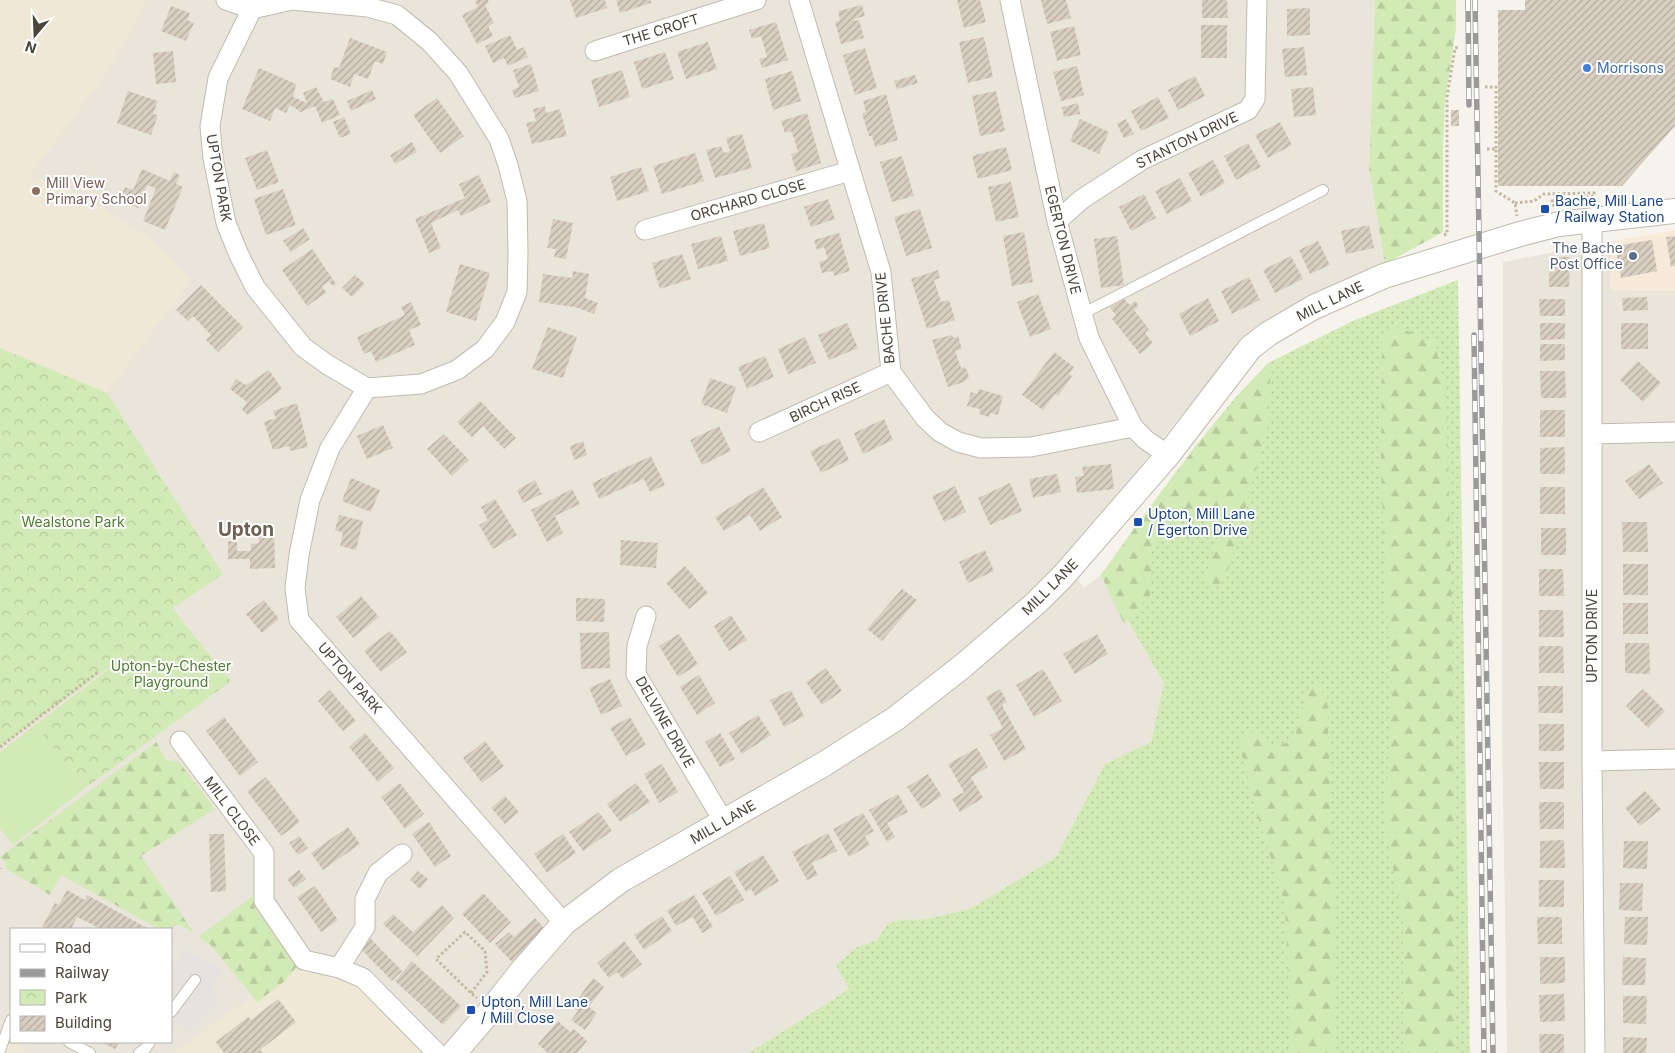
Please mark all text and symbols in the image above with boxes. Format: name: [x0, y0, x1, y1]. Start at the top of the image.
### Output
north arrow: [10, 10, 60, 60]
street label: THE CROFT: [621, 10, 701, 49]
text: N: [23, 38, 38, 58]
place label: Morrisons: [1597, 59, 1664, 76]
marker: Morrisons: [1581, 62, 1593, 74]
street label: STANTON DRIVE: [1133, 107, 1241, 172]
street label: UPTON PARK: [203, 133, 236, 224]
place label: Mill View Primary School: [46, 174, 147, 207]
street label: ORCHARD CLOSE: [688, 175, 807, 224]
street label: EGERTON DRIVE: [1042, 184, 1085, 296]
marker: Mill View Primary School: [30, 185, 42, 197]
place label: Bache, Mill Lane / Railway Station: [1555, 192, 1665, 225]
marker: Bache, Mill Lane / Railway Station: [1539, 203, 1551, 215]
place label: The Bache Post Office: [1550, 239, 1623, 272]
marker: The Bache Post Office: [1627, 250, 1639, 262]
street label: BACHE DRIVE: [871, 271, 898, 365]
street label: MILL LANE: [1293, 277, 1366, 324]
street label: BIRCH RISE: [786, 378, 863, 425]
place label: Upton, Mill Lane / Egerton Drive: [1148, 505, 1255, 538]
park label: Wealstone Park: [21, 513, 125, 530]
marker: Upton, Mill Lane / Egerton Drive: [1132, 516, 1144, 528]
district label: Upton: [218, 518, 274, 541]
street label: MILL LANE: [1018, 555, 1081, 618]
street label: UPTON DRIVE: [1583, 589, 1600, 683]
street label: UPTON PARK: [315, 638, 386, 717]
park label: Upton-by-Chester Playground: [111, 657, 231, 690]
street label: DELVINE DRIVE: [632, 673, 698, 770]
street label: MILL CLOSE: [201, 773, 264, 849]
street label: MILL LANE: [687, 796, 758, 847]
legend: [10, 928, 172, 1043]
text: Road: [55, 938, 91, 957]
text: Railway: [55, 963, 110, 982]
text: Park: [55, 988, 88, 1007]
place label: Upton, Mill Lane / Mill Close: [481, 993, 588, 1026]
marker: Upton, Mill Lane / Mill Close: [465, 1004, 477, 1016]
text: Building: [55, 1013, 112, 1032]

